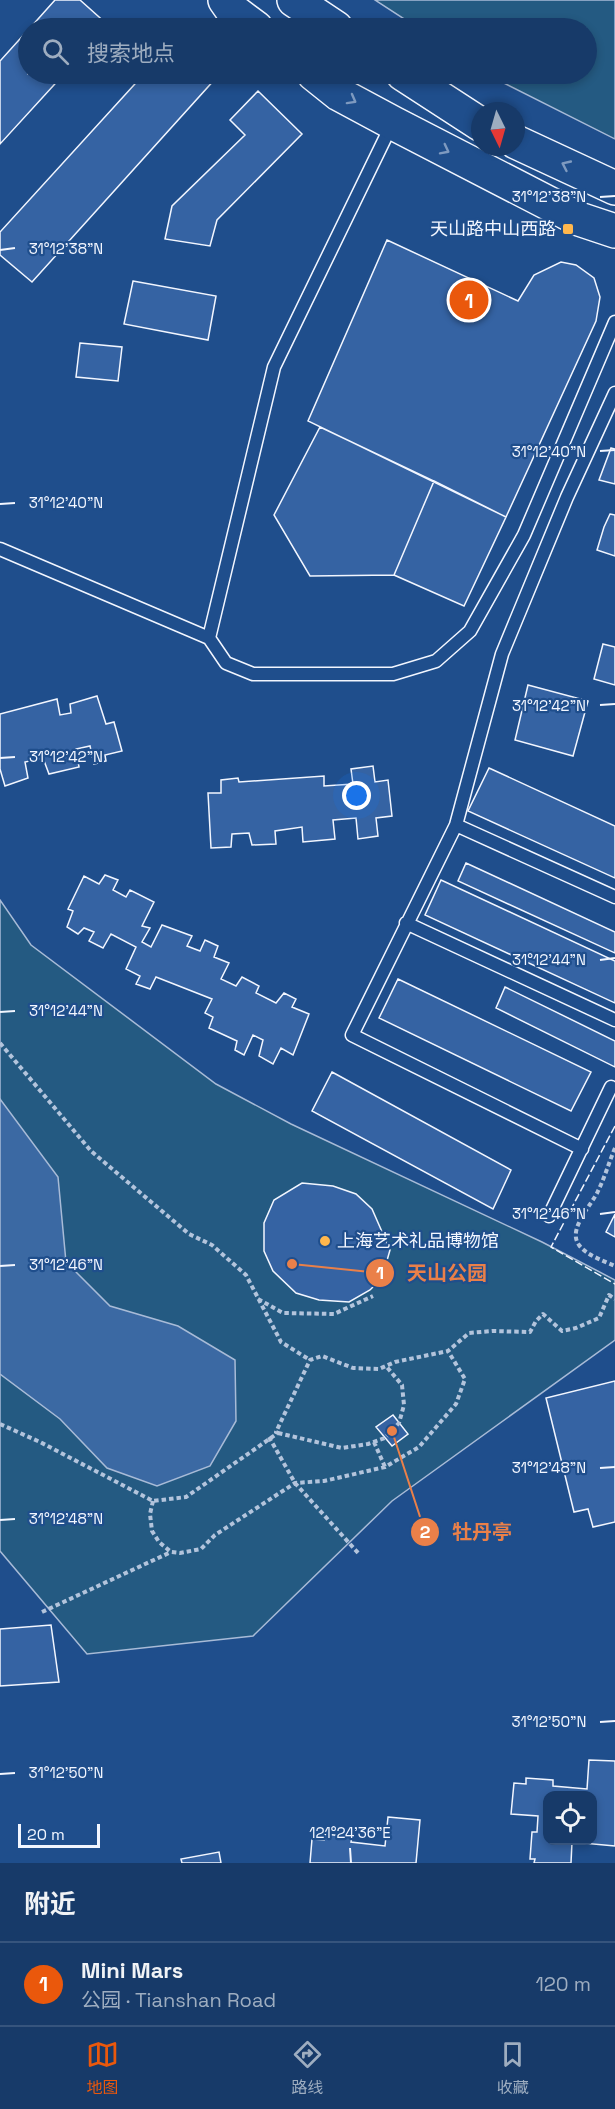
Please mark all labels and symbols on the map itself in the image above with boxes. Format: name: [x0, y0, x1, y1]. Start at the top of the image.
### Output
one-way arrow: [346, 93, 356, 105]
north arrow: [471, 102, 525, 156]
one-way arrow: [438, 143, 449, 154]
one-way arrow: [561, 161, 572, 173]
text: 31°12'38"N: [512, 187, 586, 206]
place label: 天山路中山西路: [430, 217, 556, 240]
marker: 天山路中山西路: [561, 222, 575, 236]
text: 31°12'38"N: [29, 239, 103, 258]
pin: 1: [450, 278, 488, 322]
text: 31°12'40"N: [512, 442, 586, 461]
text: 31°12'40"N: [29, 493, 103, 512]
text: 31°12'42"N: [512, 696, 586, 715]
text: 31°12'42"N: [29, 747, 103, 766]
your location: [342, 781, 371, 810]
text: 31°12'44"N: [512, 950, 586, 969]
text: 31°12'44"N: [29, 1001, 103, 1020]
text: 31°12'46"N: [512, 1204, 586, 1223]
place label: 上海艺术礼品博物馆: [337, 1229, 499, 1252]
marker: 上海艺术礼品博物馆: [318, 1234, 332, 1248]
callout: 天山公园: [365, 1254, 499, 1292]
text: 31°12'46"N: [29, 1255, 103, 1274]
text: 天山公园: [407, 1260, 487, 1286]
text: 1: [376, 1261, 384, 1284]
text: 31°12'48"N: [512, 1458, 586, 1477]
text: 31°12'48"N: [29, 1509, 103, 1528]
callout: 牡丹亭: [410, 1513, 524, 1551]
text: 牡丹亭: [452, 1519, 512, 1545]
text: 2: [420, 1520, 431, 1543]
text: 31°12'50"N: [512, 1712, 586, 1731]
text: 31°12'50"N: [29, 1763, 103, 1782]
scale bar: [18, 1821, 100, 1848]
text: 121°24'36"E: [309, 1823, 391, 1842]

